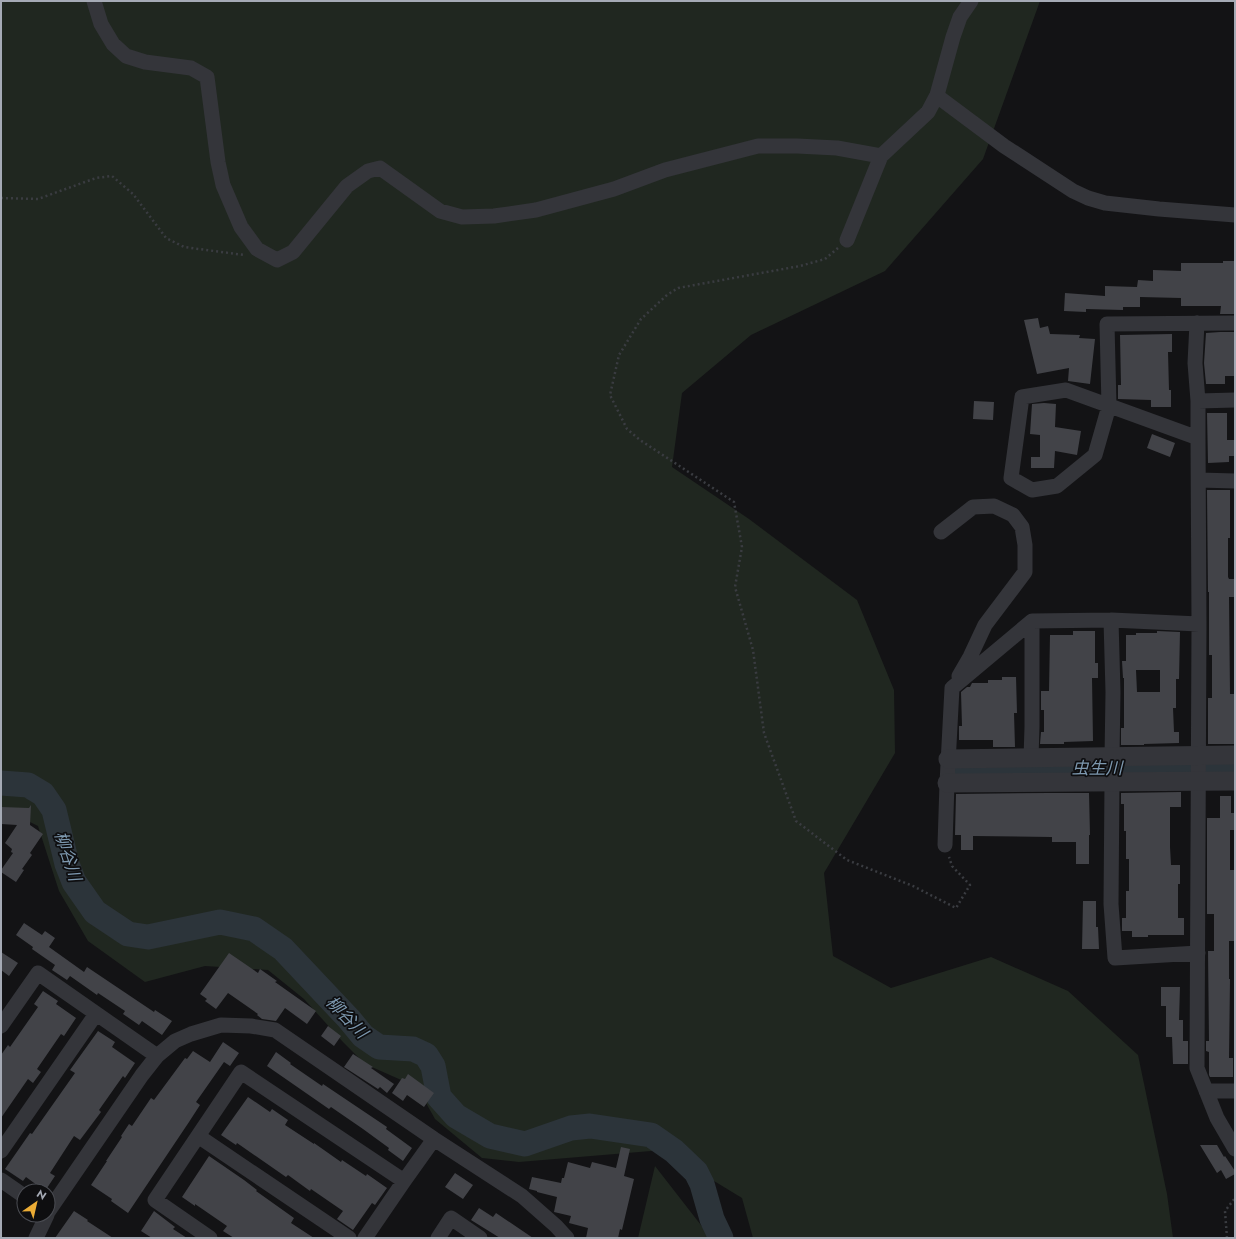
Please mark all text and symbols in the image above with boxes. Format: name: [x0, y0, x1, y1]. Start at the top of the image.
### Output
water label: 虫生川: [1072, 756, 1124, 780]
water label: 柳谷川: [49, 828, 88, 886]
water label: 柳谷川: [321, 990, 375, 1045]
north arrow: [16, 1183, 56, 1223]
text: N: [33, 1186, 50, 1204]

